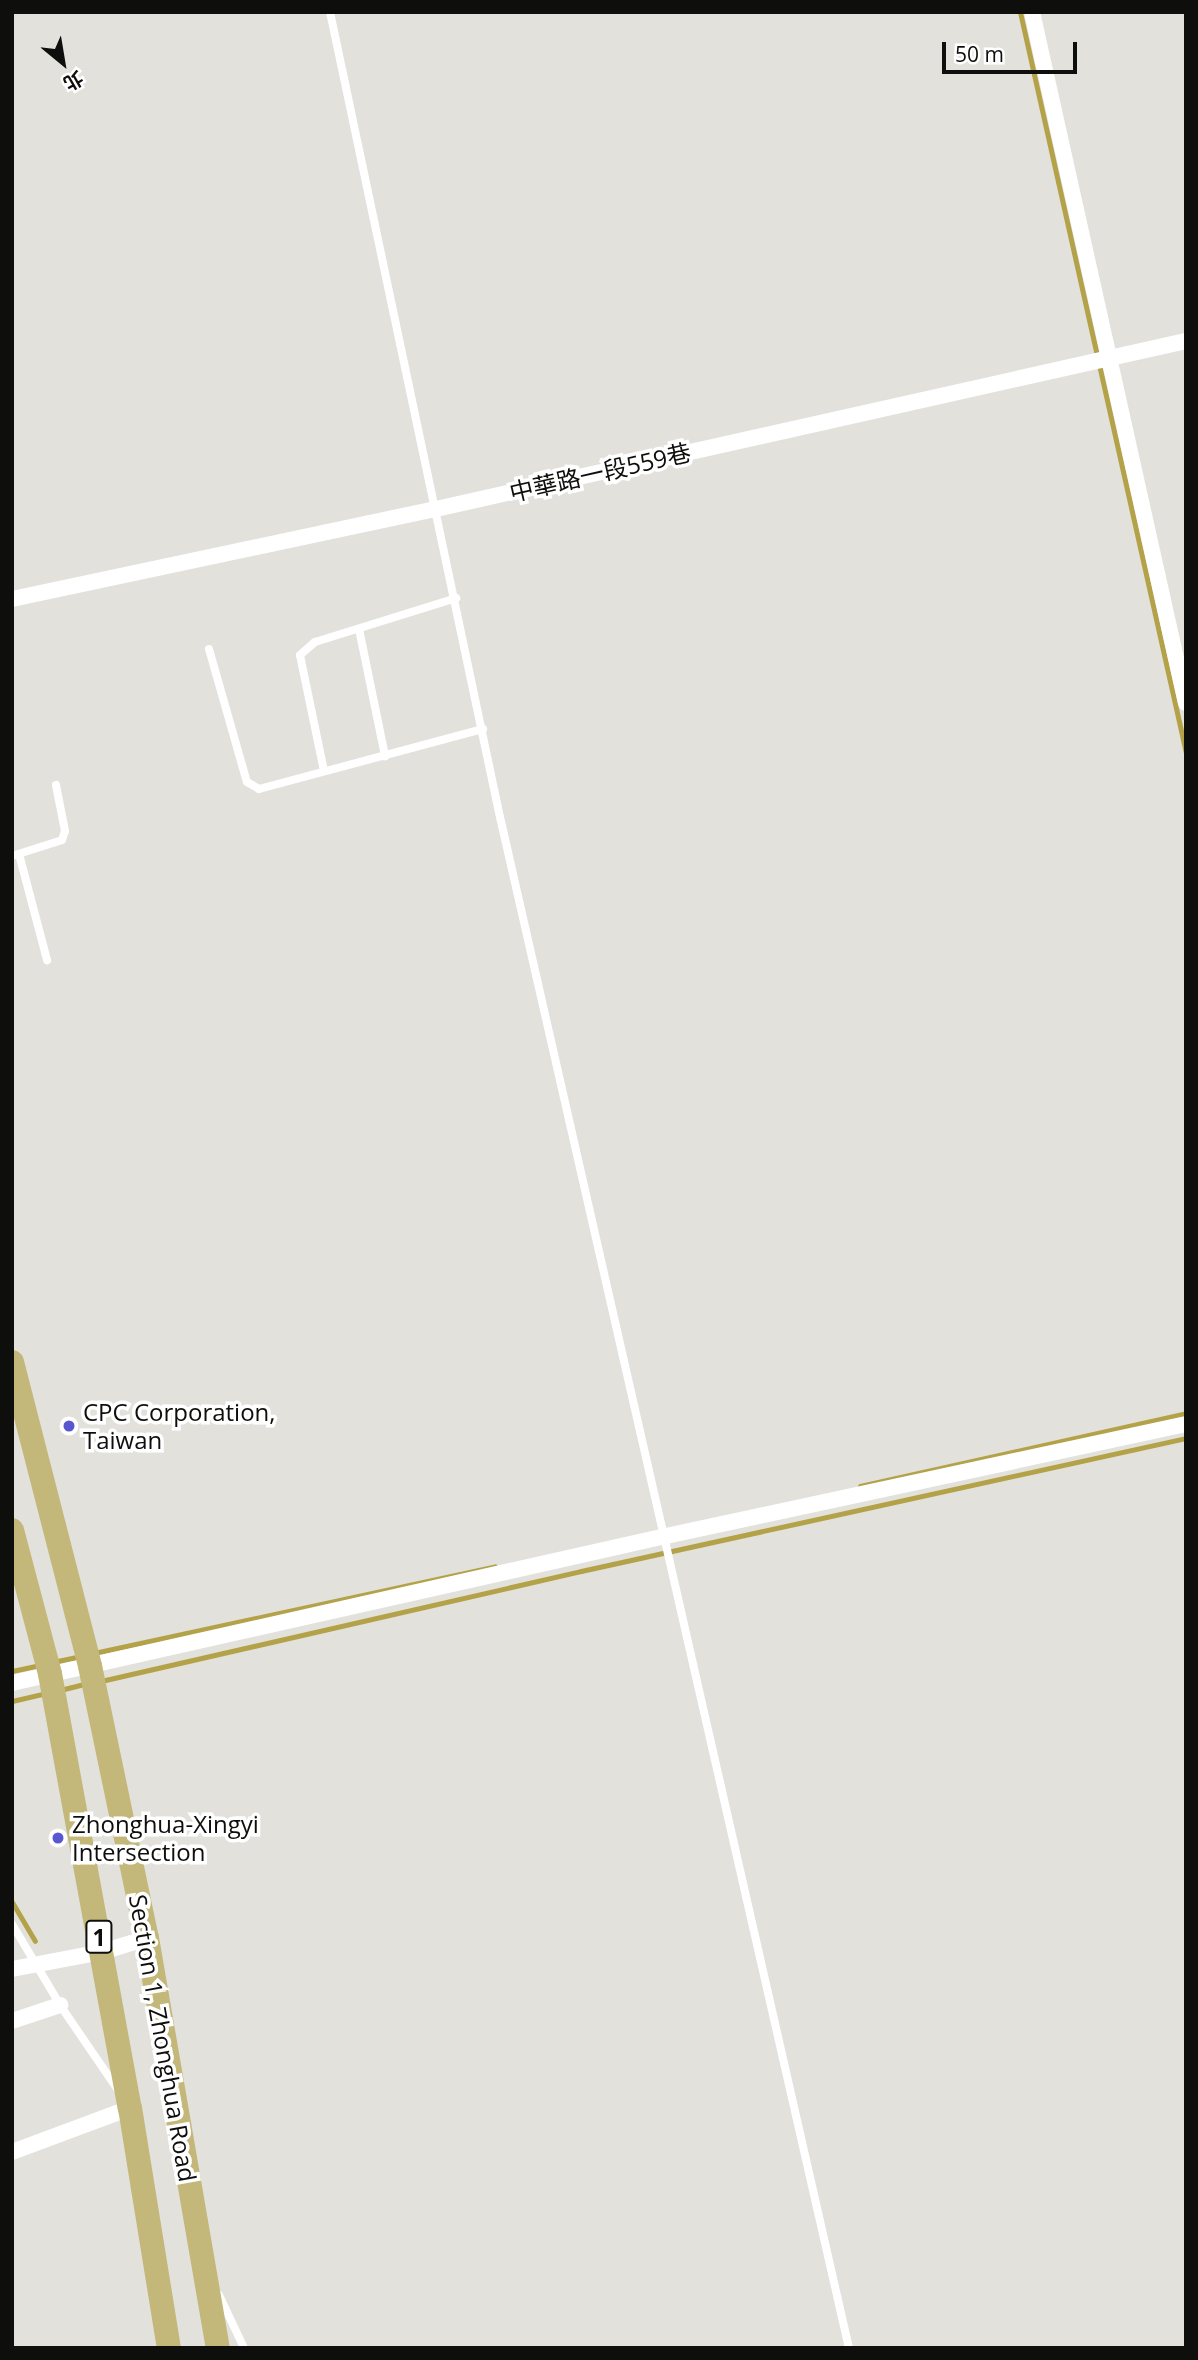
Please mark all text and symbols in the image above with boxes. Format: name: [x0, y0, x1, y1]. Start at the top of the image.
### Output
north arrow: [28, 28, 98, 98]
scale bar: [946, 28, 1081, 72]
text: 50 m: [955, 40, 1004, 68]
text: 北: [59, 65, 88, 97]
street label: 中華路一段559巷: [507, 437, 693, 507]
place label: CPC Corporation, Taiwan: [83, 1398, 276, 1454]
marker: CPC Corporation, Taiwan: [61, 1418, 77, 1434]
place label: Zhonghua-Xingyi Intersection: [72, 1810, 259, 1866]
marker: Zhonghua-Xingyi Intersection: [50, 1830, 66, 1846]
street label: Section 1, Zhonghua Road: [124, 1892, 202, 2184]
road number: 1: [85, 1918, 113, 1956]

